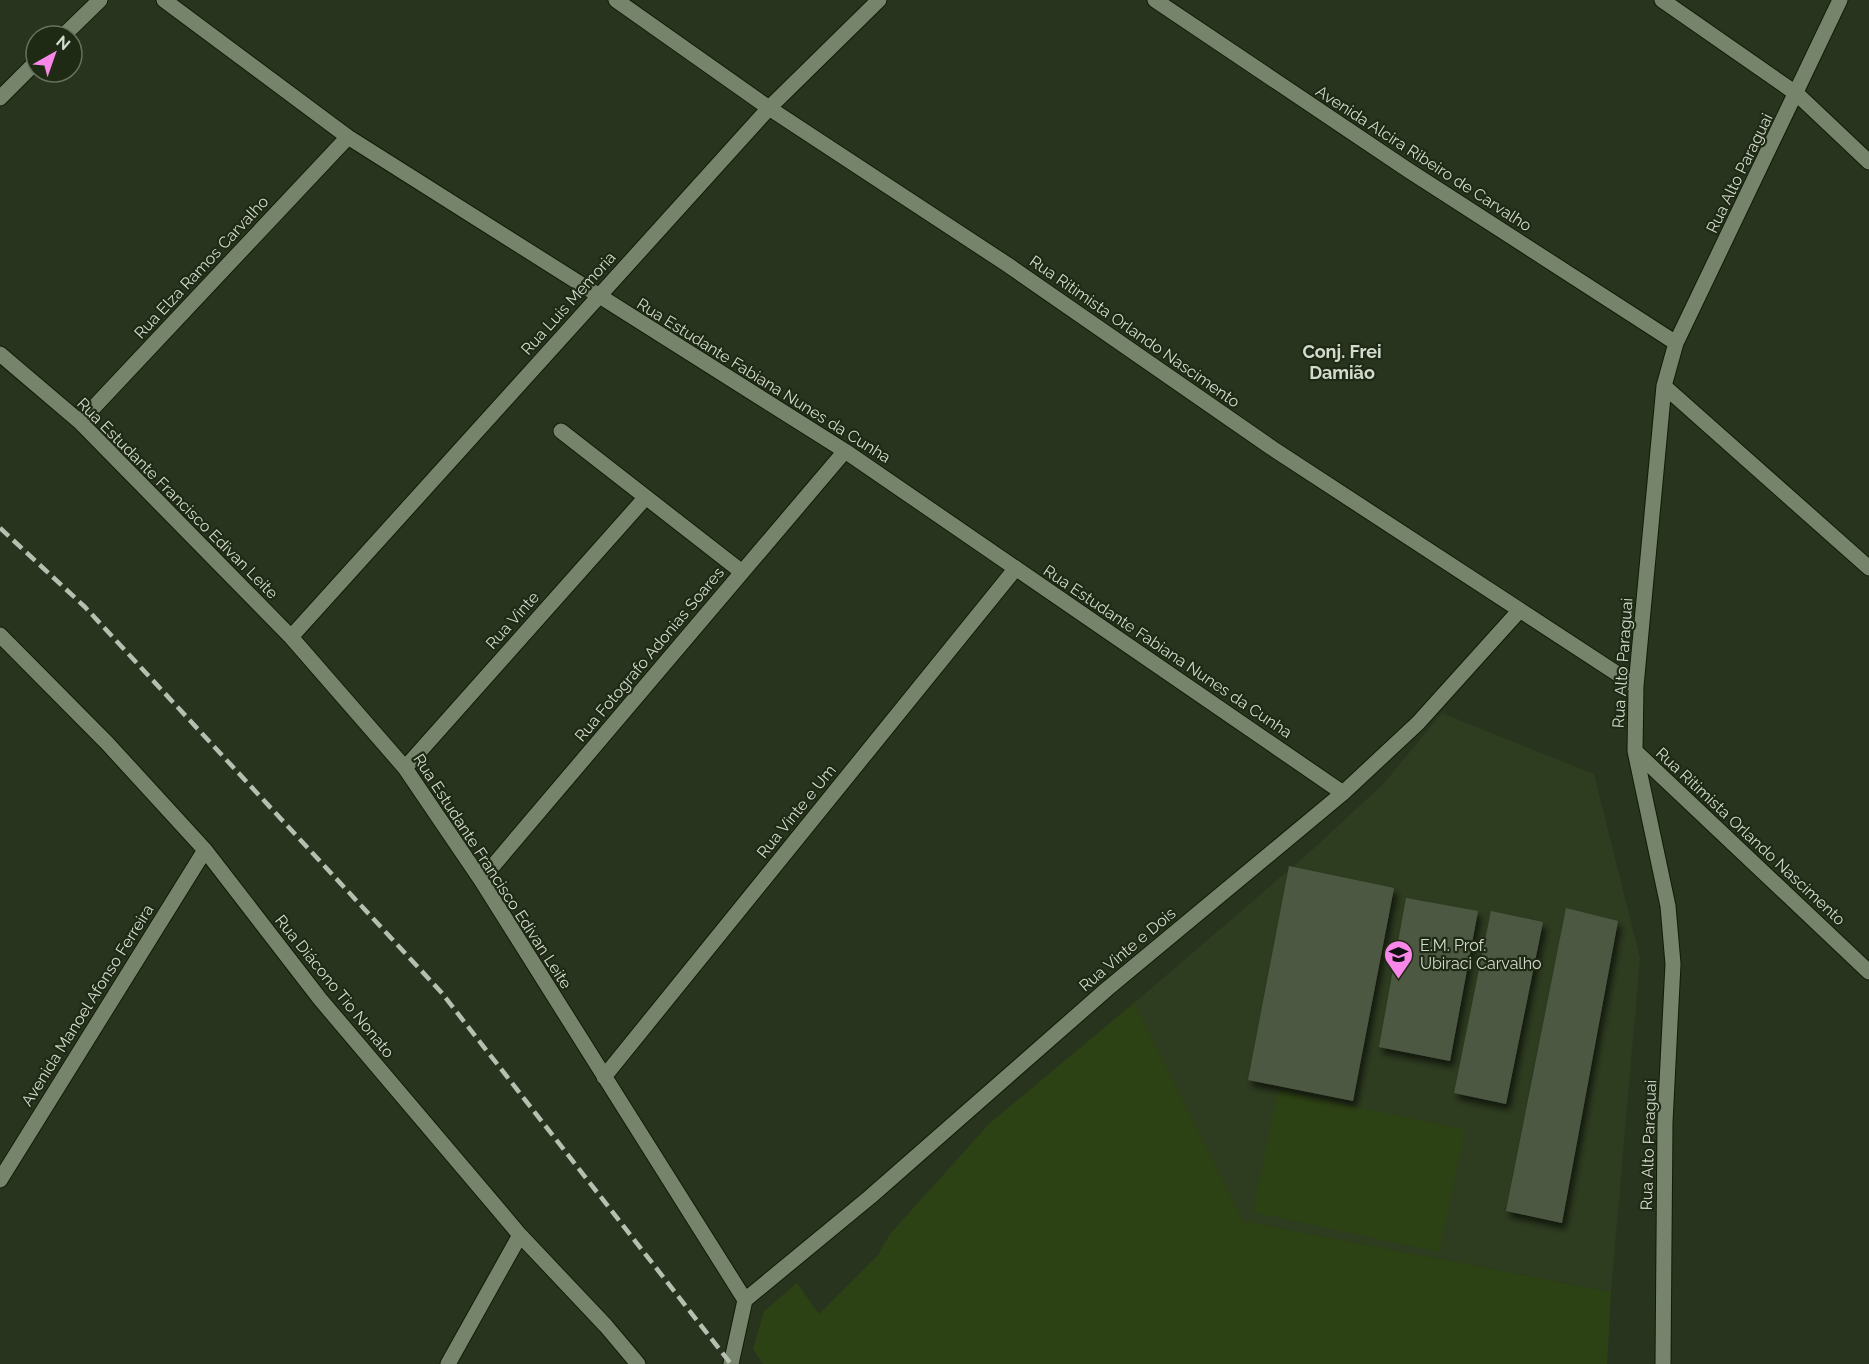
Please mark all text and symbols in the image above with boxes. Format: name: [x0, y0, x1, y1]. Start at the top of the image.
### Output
north arrow: [24, 24, 84, 84]
text: N: [53, 32, 74, 54]
street label: Avenida Alcira Ribeiro de Carvalho: [1312, 81, 1535, 235]
street label: Rua Alto Paraguai: [1702, 110, 1777, 236]
street label: Rua Elza Ramos Carvalho: [130, 192, 272, 343]
street label: Rua Luis Memoria: [517, 248, 620, 359]
street label: Rua Ritimista Orlando Nascimento: [1026, 251, 1243, 411]
street label: Rua Estudante Fabiana Nunes da Cunha: [633, 294, 894, 467]
district label: Conj. Frei Damião: [1302, 341, 1382, 383]
street label: Rua Estudante Francisco Edivan Leite: [73, 394, 282, 603]
street label: Rua Estudante Fabiana Nunes da Cunha: [1040, 561, 1296, 742]
street label: Rua Fotografo Adonias Soares: [571, 563, 728, 745]
street label: Rua Vinte: [482, 588, 543, 653]
street label: Rua Alto Paraguai: [1608, 597, 1637, 729]
street label: Rua Ritimista Orlando Nascimento: [1652, 743, 1849, 929]
street label: Rua Estudante Francisco Edivan Leite: [409, 750, 576, 992]
street label: Rua Vinte e Um: [753, 761, 840, 862]
street label: Avenida Manoel Afonso Ferreira: [17, 901, 158, 1110]
street label: Rua Vinte e Dois: [1075, 903, 1180, 995]
street label: Rua Diácono Tio Nonato: [271, 911, 398, 1062]
place label: E.M. Prof. Ubiraci Carvalho: [1420, 936, 1542, 973]
school or university icon: E.M. Prof. Ubiraci Carvalho: [1383, 938, 1415, 980]
street label: Rua Alto Paraguai: [1637, 1079, 1660, 1211]

